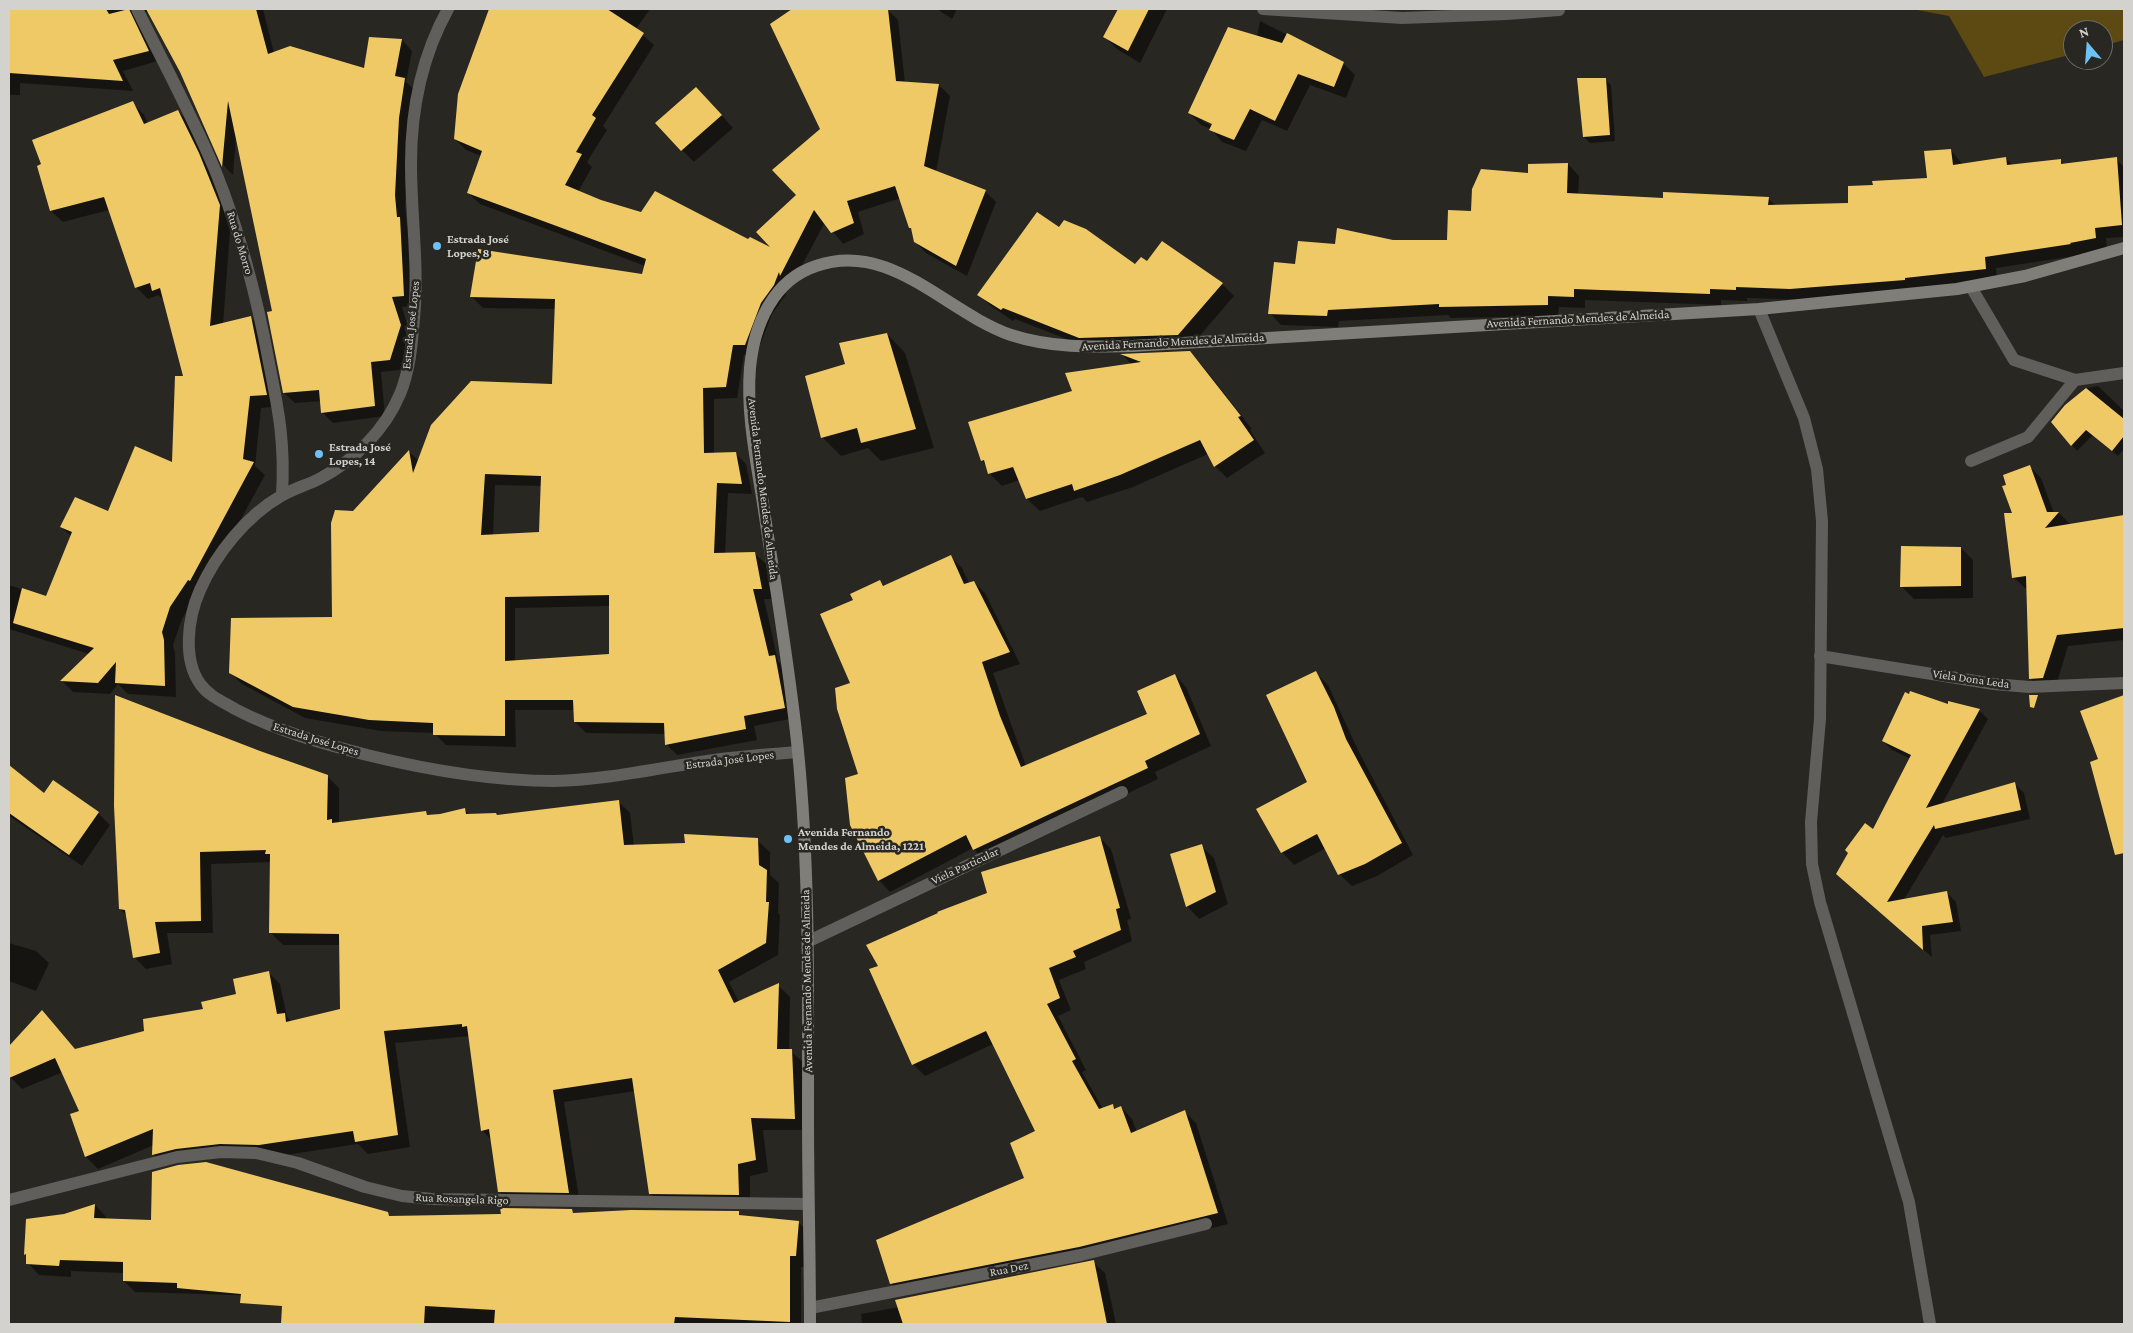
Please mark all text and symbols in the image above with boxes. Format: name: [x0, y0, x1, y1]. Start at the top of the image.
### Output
north arrow: [2063, 20, 2113, 70]
text: N: [2077, 23, 2091, 41]
street label: Rua do Morro: [224, 210, 256, 276]
place label: Estrada José Lopes, 8: [447, 232, 509, 260]
marker: Estrada José Lopes, 8: [431, 240, 443, 252]
street label: Estrada José Lopes: [399, 280, 423, 370]
street label: Avenida Fernando Mendes de Almeida: [1486, 307, 1670, 331]
street label: Avenida Fernando Mendes de Almeida: [1081, 330, 1265, 354]
street label: Avenida Fernando Mendes de Almeida: [745, 397, 781, 581]
place label: Estrada José Lopes, 14: [329, 440, 391, 468]
marker: Estrada José Lopes, 14: [313, 448, 325, 460]
street label: Viela Dona Leda: [1932, 666, 2010, 692]
street label: Estrada José Lopes: [271, 719, 361, 759]
street label: Estrada José Lopes: [685, 747, 775, 773]
place label: Avenida Fernando Mendes de Almeida, 1221: [798, 825, 924, 853]
marker: Avenida Fernando Mendes de Almeida, 1221: [782, 833, 794, 845]
street label: Viela Particular: [929, 844, 1001, 888]
street label: Avenida Fernando Mendes de Almeida: [798, 889, 816, 1073]
street label: Rua Rosangela Rigo: [415, 1190, 509, 1208]
street label: Rua Dez: [988, 1258, 1030, 1280]

